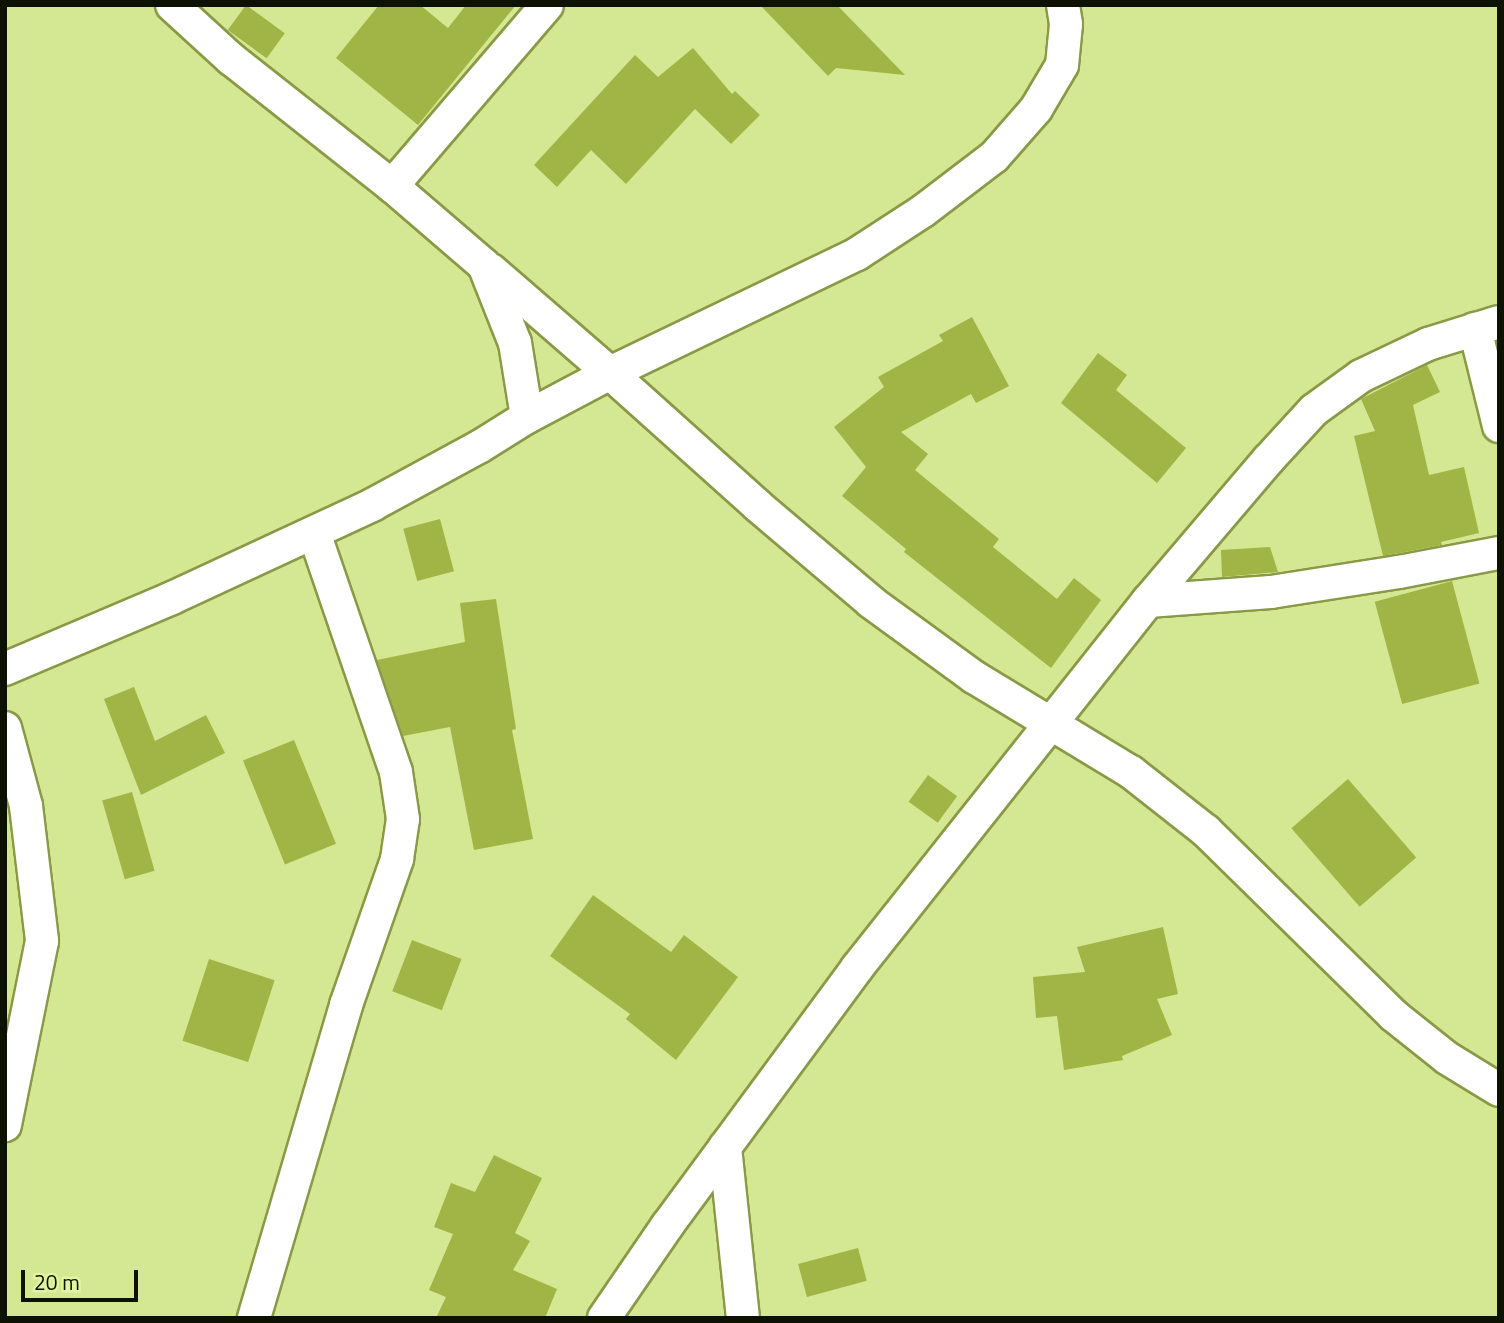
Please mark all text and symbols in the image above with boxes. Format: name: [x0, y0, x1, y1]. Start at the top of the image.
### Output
scale bar: [24, 1256, 142, 1300]
text: 20 m: [34, 1266, 80, 1298]

